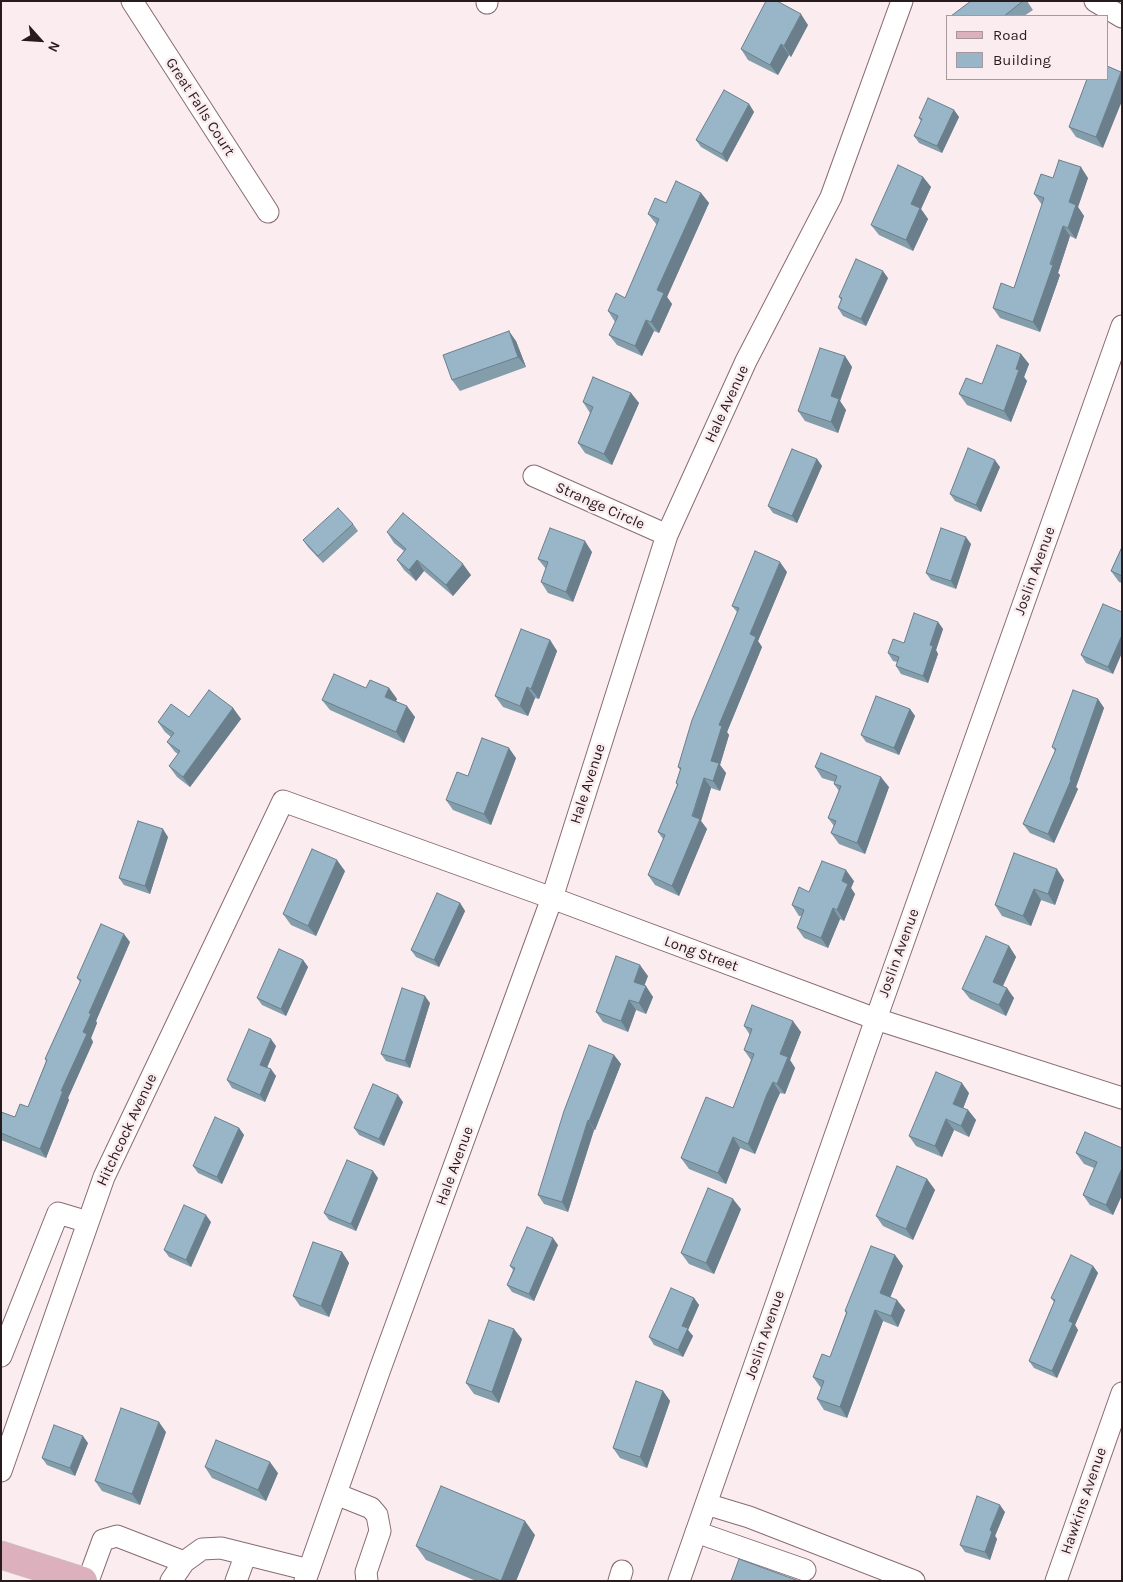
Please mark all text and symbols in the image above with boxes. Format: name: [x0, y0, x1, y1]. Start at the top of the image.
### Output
north arrow: [15, 15, 65, 65]
legend: [946, 15, 1108, 80]
text: Road: [993, 26, 1028, 44]
text: N: [44, 39, 64, 55]
text: Building: [993, 51, 1051, 69]
street label: Great Falls Court: [162, 55, 238, 159]
street label: Hale Avenue: [701, 363, 753, 445]
street label: Strange Circle: [553, 478, 647, 534]
street label: Joslin Avenue: [1011, 524, 1059, 618]
street label: Hale Avenue: [567, 742, 609, 826]
street label: Joslin Avenue: [875, 906, 923, 1000]
street label: Long Street: [662, 932, 740, 976]
street label: Hitchcock Avenue: [93, 1071, 161, 1189]
street label: Hale Avenue: [432, 1124, 478, 1208]
street label: Joslin Avenue: [741, 1288, 789, 1382]
street label: Hawkins Avenue: [1057, 1445, 1111, 1557]

